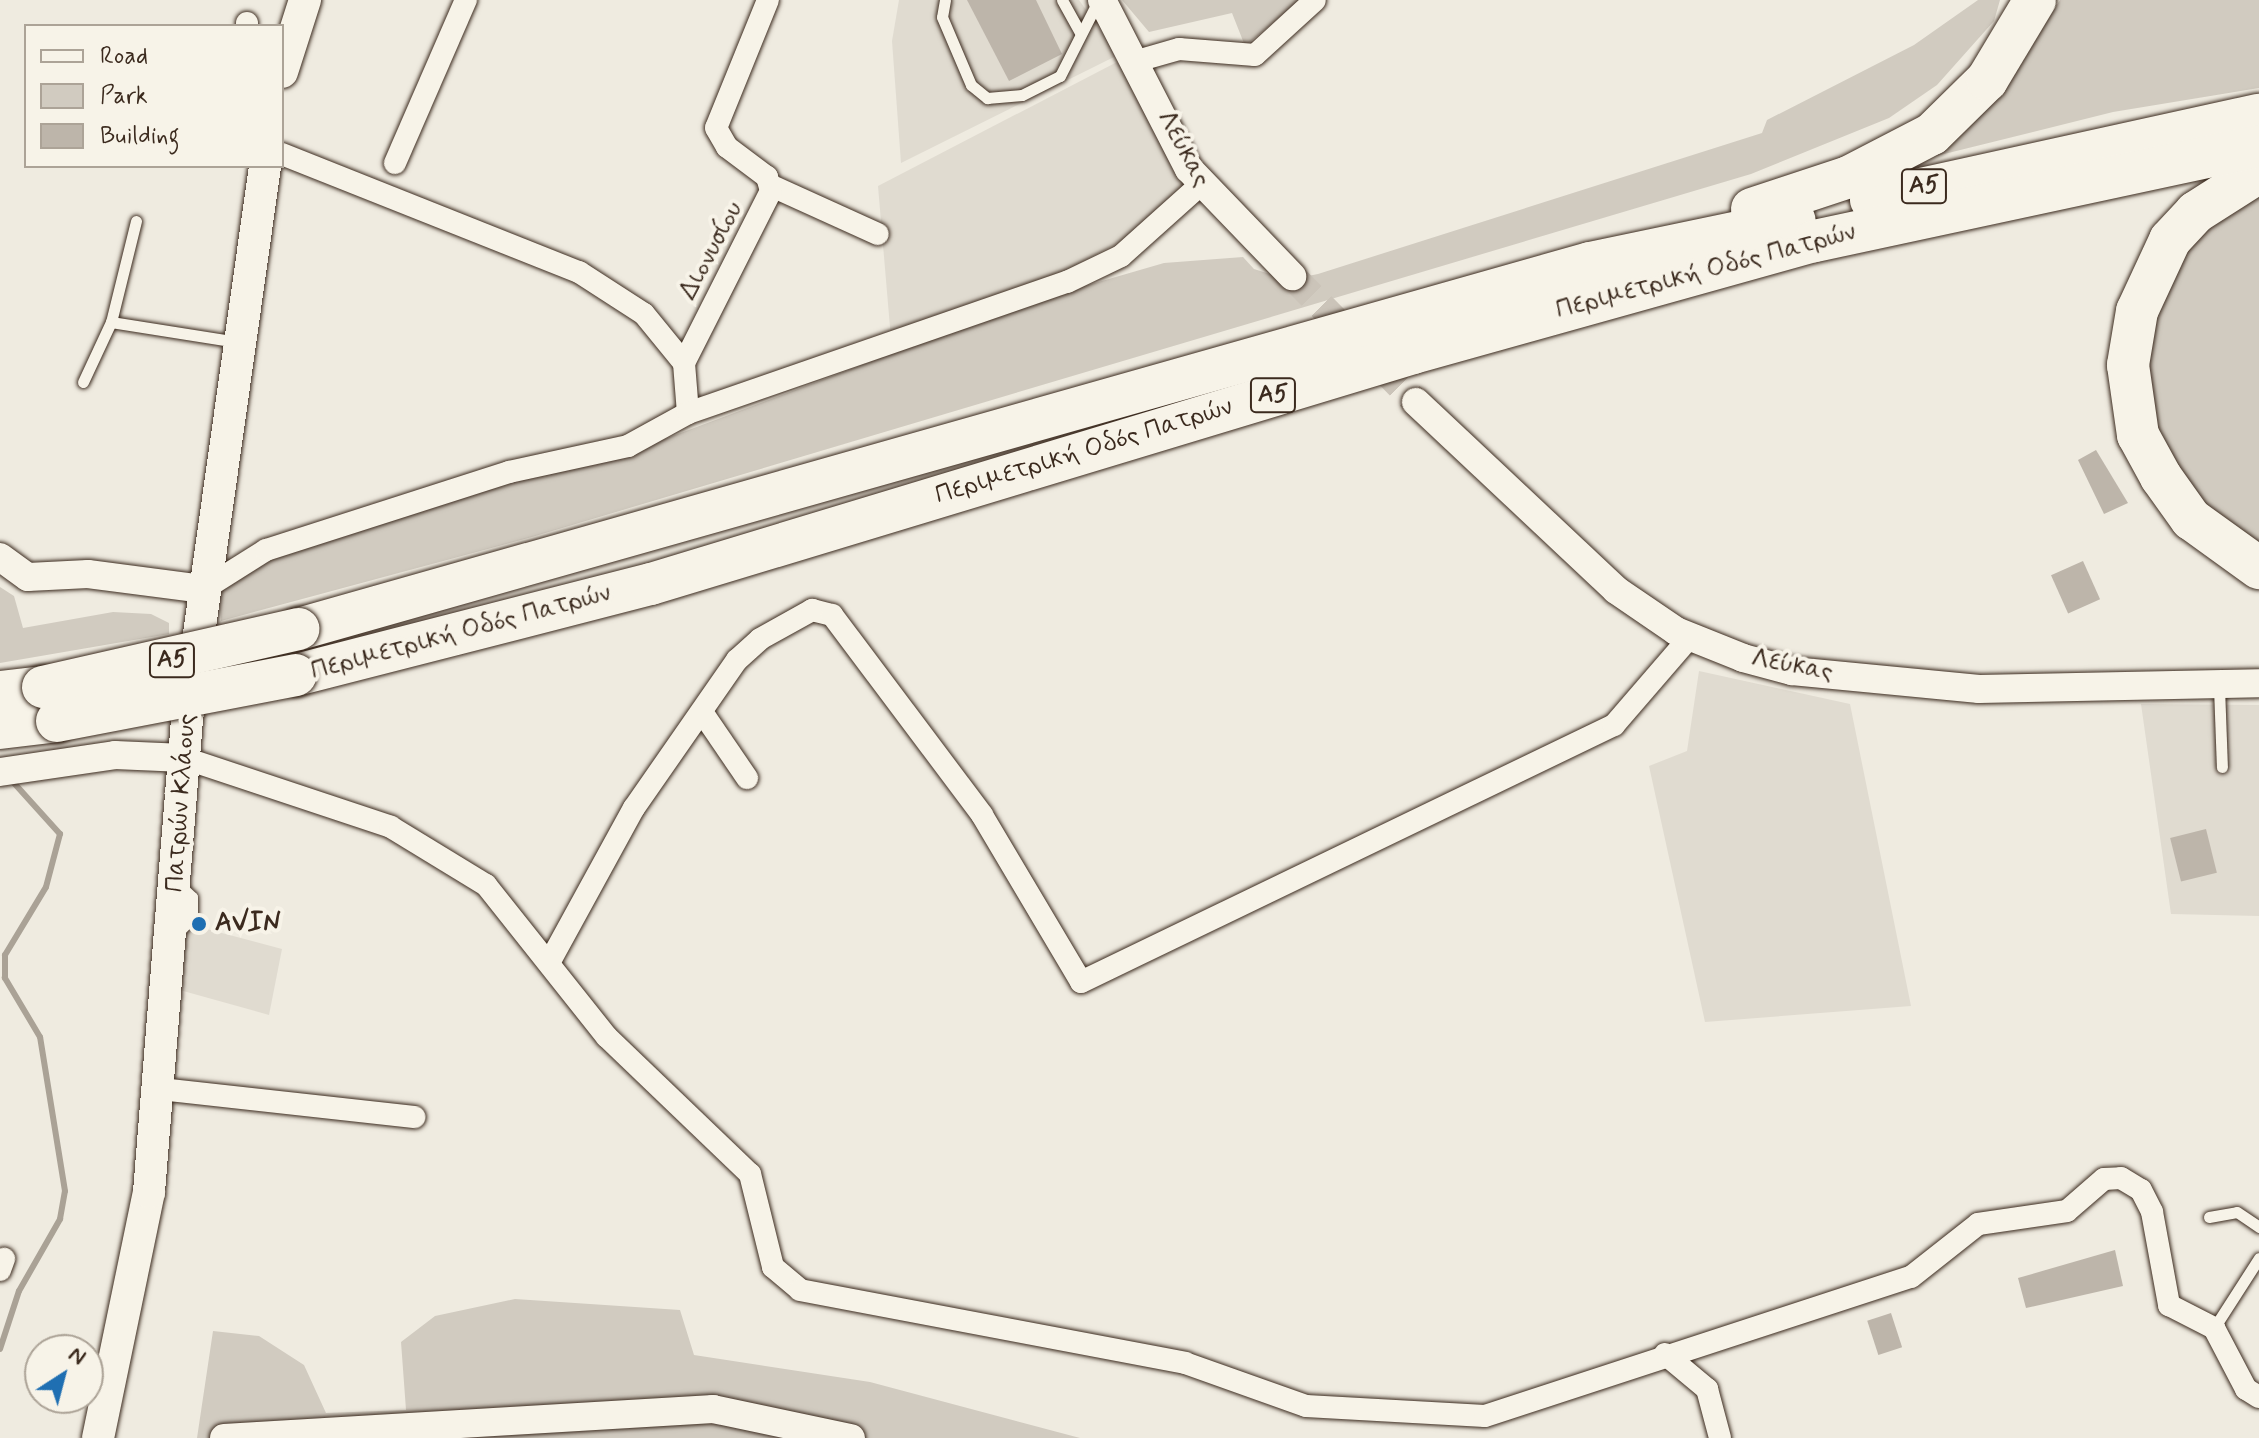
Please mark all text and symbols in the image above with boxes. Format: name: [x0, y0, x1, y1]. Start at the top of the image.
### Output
legend: [24, 24, 284, 168]
text: Road: [100, 41, 148, 72]
text: Park: [100, 81, 148, 112]
street label: Λεύκας: [1149, 105, 1217, 193]
text: Building: [100, 121, 180, 152]
road number: Α5: [1900, 166, 1948, 206]
street label: Διονυσίου: [673, 197, 751, 305]
street label: Περιμετρική Οδός Πατρών: [1553, 217, 1859, 327]
road number: Α5: [1249, 375, 1297, 415]
street label: Περιμετρική Οδός Πατρών: [932, 392, 1236, 512]
street label: Περιμετρική Οδός Πατρών: [308, 578, 614, 688]
road number: Α5: [148, 640, 196, 680]
street label: Λεύκας: [1749, 643, 1835, 689]
street label: Πατρών Κλάους: [160, 713, 204, 893]
place label: AVIN: [215, 908, 281, 940]
marker: AVIN: [190, 915, 208, 933]
north arrow: [24, 1334, 104, 1414]
text: N: [63, 1341, 91, 1372]

